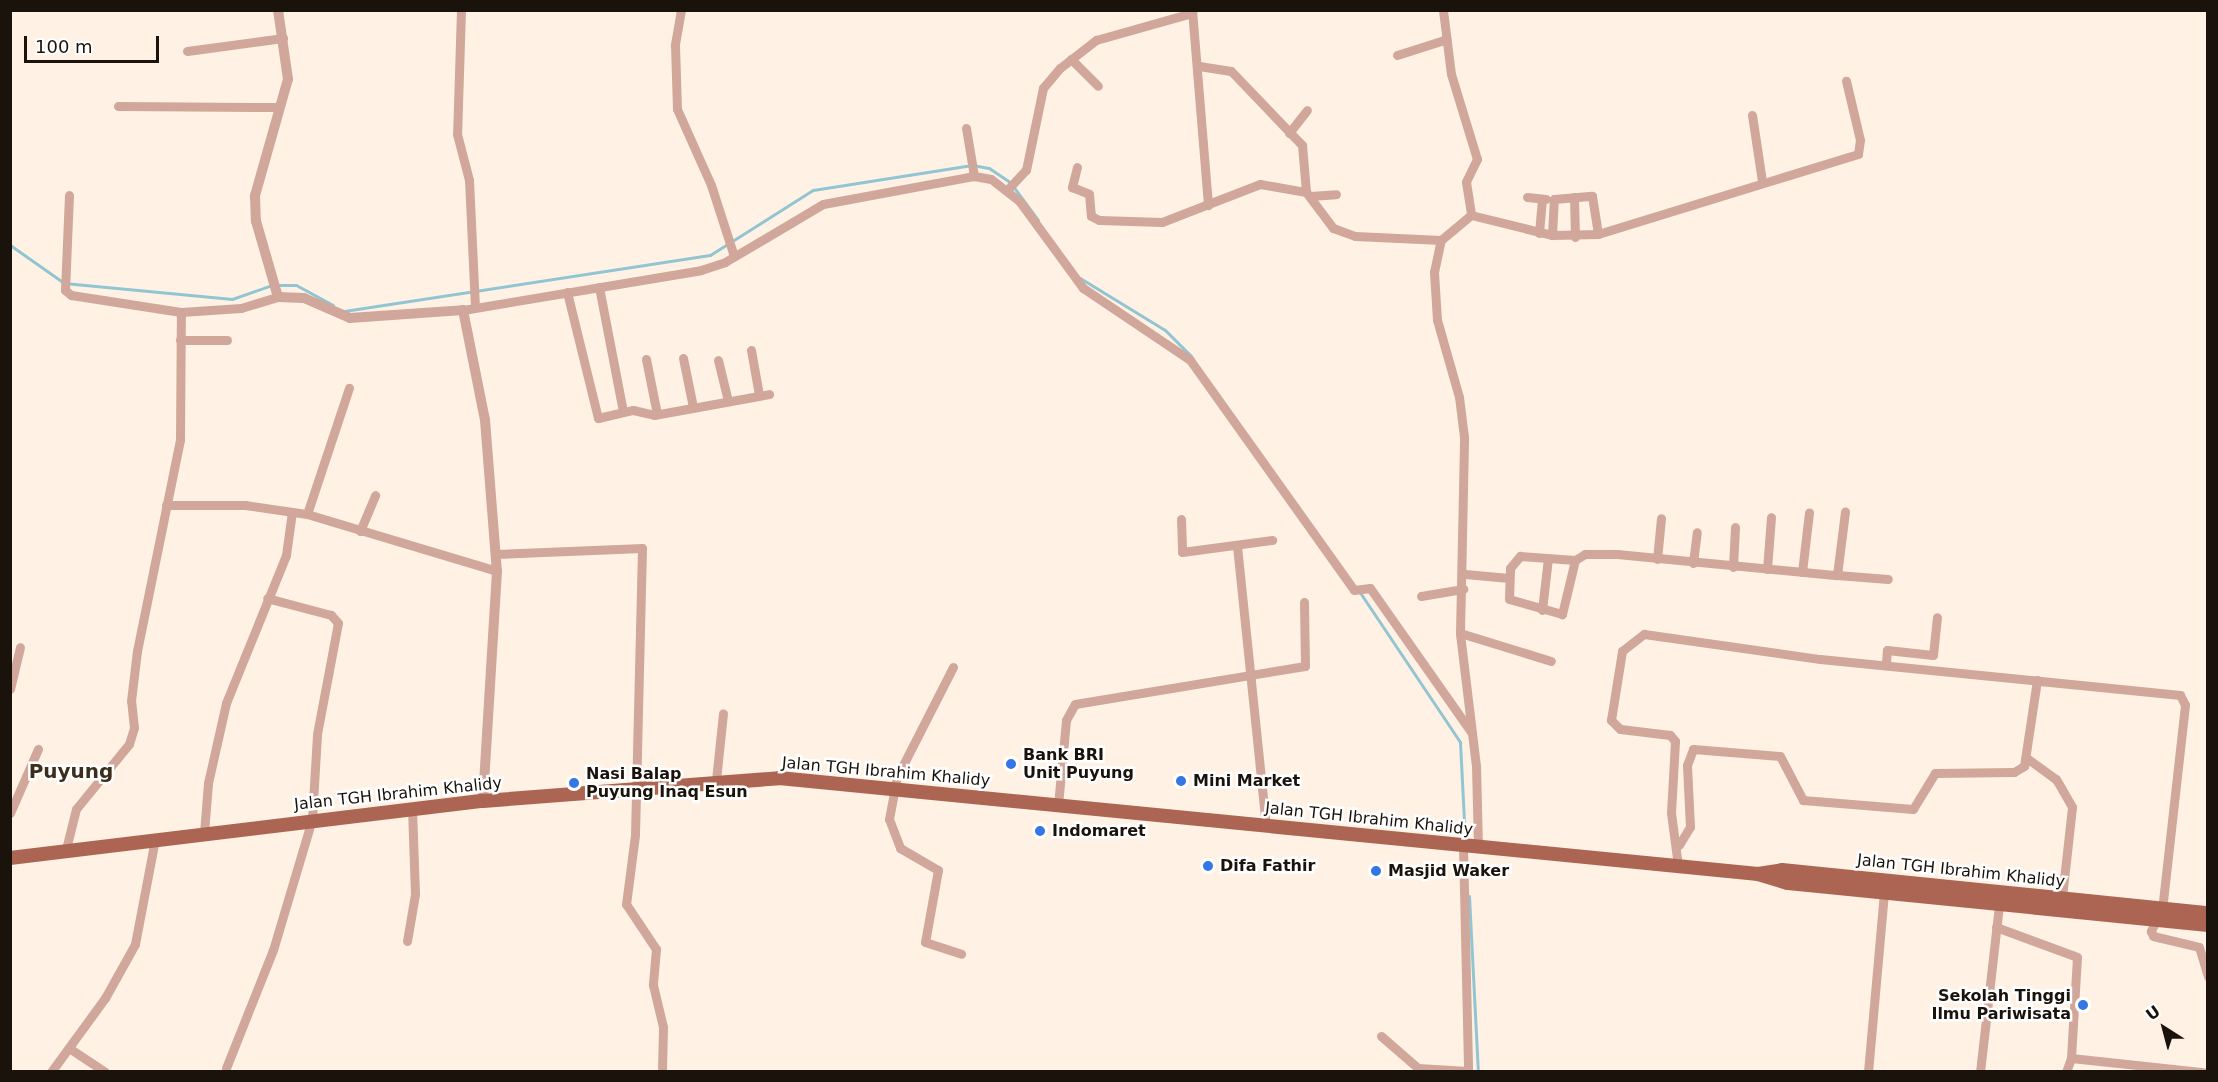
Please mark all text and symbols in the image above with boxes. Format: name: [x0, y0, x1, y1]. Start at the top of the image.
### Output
scale bar: [27, 24, 162, 62]
text: 100 m: [35, 36, 93, 57]
place label: Bank BRI Unit Puyung: [1023, 745, 1134, 783]
street label: Jalan TGH Ibrahim Khalidy: [781, 753, 991, 791]
marker: Bank BRI Unit Puyung: [1004, 757, 1018, 771]
district label: Puyung: [29, 759, 113, 783]
place label: Nasi Balap Puyung Inaq Esun: [586, 764, 748, 802]
place label: Mini Market: [1193, 771, 1300, 791]
street label: Jalan TGH Ibrahim Khalidy: [293, 774, 503, 814]
marker: Mini Market: [1174, 774, 1188, 788]
marker: Nasi Balap Puyung Inaq Esun: [567, 776, 581, 790]
street label: Jalan TGH Ibrahim Khalidy: [1264, 799, 1474, 839]
place label: Indomaret: [1052, 821, 1146, 841]
marker: Indomaret: [1033, 824, 1047, 838]
street label: Jalan TGH Ibrahim Khalidy: [1856, 851, 2066, 891]
place label: Difa Fathir: [1220, 856, 1315, 876]
marker: Difa Fathir: [1201, 859, 1215, 873]
place label: Masjid Waker: [1388, 861, 1509, 881]
marker: Masjid Waker: [1369, 864, 1383, 878]
place label: Sekolah Tinggi Ilmu Pariwisata: [1931, 986, 2071, 1024]
marker: Sekolah Tinggi Ilmu Pariwisata: [2076, 998, 2090, 1012]
north arrow: [2134, 998, 2194, 1058]
text: U: [2142, 1002, 2164, 1025]

